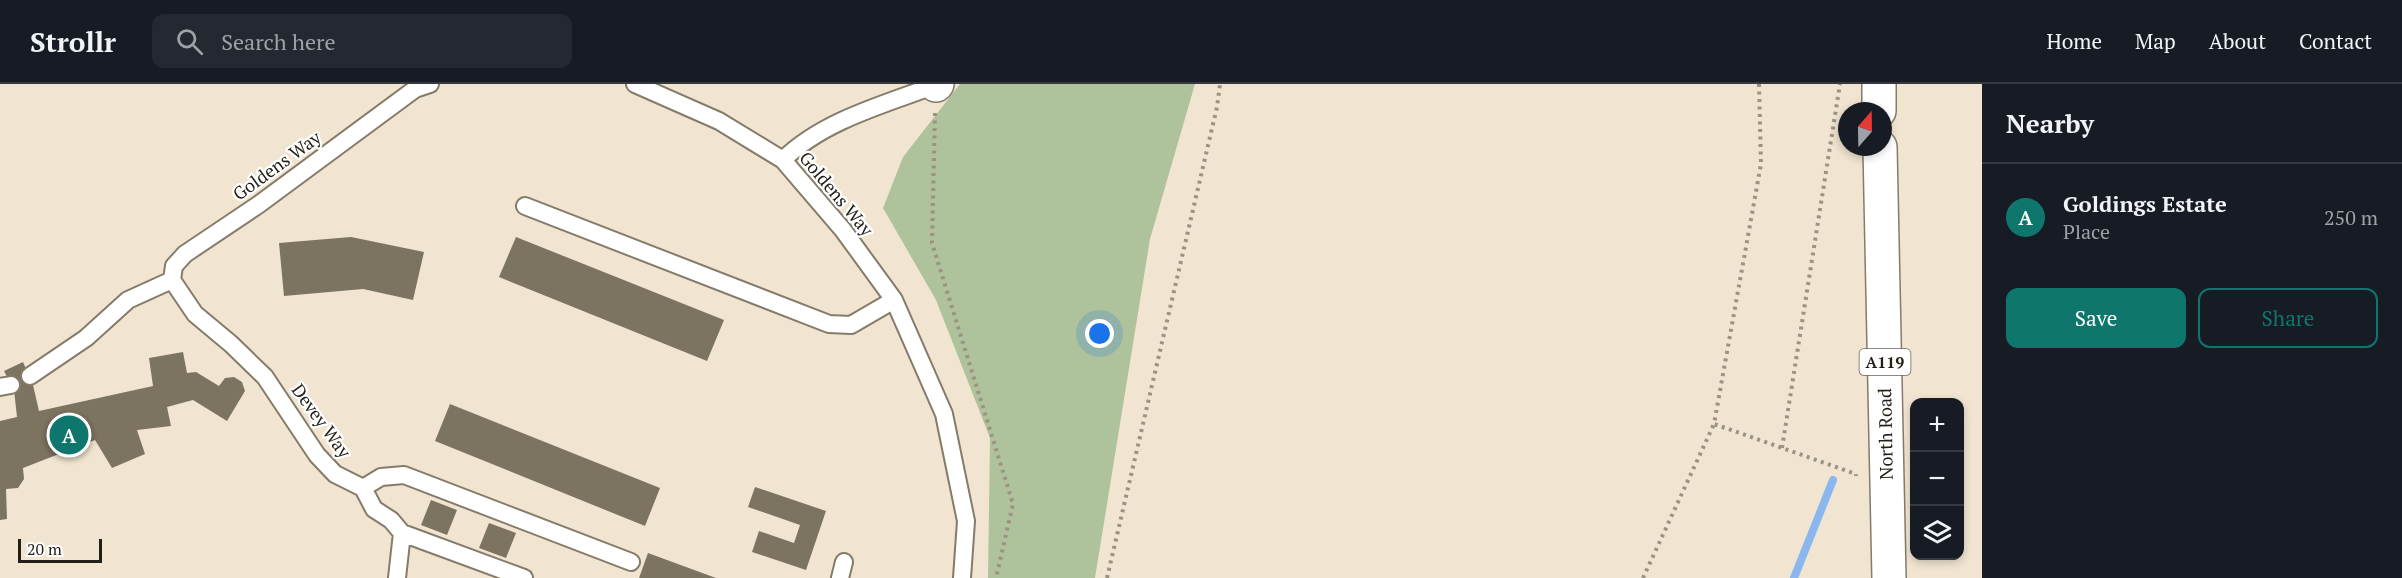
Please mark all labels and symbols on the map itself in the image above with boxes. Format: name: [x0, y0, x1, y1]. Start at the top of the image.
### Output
north arrow: [1838, 102, 1892, 156]
street label: Goldens Way: [227, 125, 326, 205]
street label: Goldens Way: [794, 146, 880, 241]
your location: [1085, 319, 1114, 348]
road number: A119: [1860, 349, 1910, 375]
street label: Devey Way: [287, 378, 357, 463]
street label: North Road: [1872, 388, 1898, 480]
pin: A: [50, 412, 88, 458]
scale bar: [18, 536, 102, 564]

